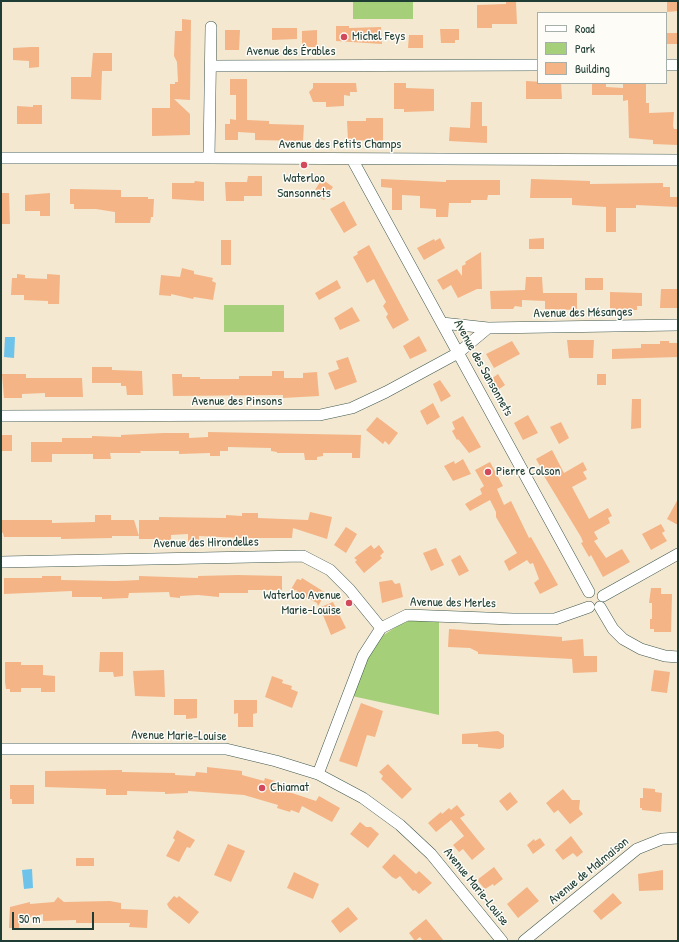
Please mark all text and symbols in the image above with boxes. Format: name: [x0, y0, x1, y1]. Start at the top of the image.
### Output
legend: [537, 12, 667, 84]
text: Road: [575, 20, 595, 37]
place label: Michel Feys: [352, 29, 405, 45]
marker: Michel Feys: [339, 32, 349, 42]
text: Park: [575, 40, 595, 57]
street label: Avenue des Érables: [246, 44, 336, 60]
text: Building: [575, 60, 610, 77]
street label: Avenue des Petits Champs: [279, 137, 401, 153]
marker: Waterloo Sansonnets: [299, 160, 309, 170]
place label: Waterloo Sansonnets: [277, 171, 331, 202]
street label: Avenue des Mésanges: [533, 304, 633, 322]
street label: Avenue des Sansonnets: [450, 317, 516, 419]
street label: Avenue des Pinsons: [192, 394, 282, 410]
place label: Pierre Colson: [496, 464, 560, 480]
marker: Pierre Colson: [483, 467, 493, 477]
street label: Avenue des Hirondelles: [153, 534, 259, 552]
place label: Waterloo Avenue Marie-Louise: [263, 588, 341, 619]
street label: Avenue des Merles: [410, 594, 496, 612]
marker: Waterloo Avenue Marie-Louise: [344, 598, 354, 608]
street label: Avenue Marie-Louise: [131, 727, 227, 745]
place label: Chiamat: [270, 780, 309, 796]
marker: Chiamat: [257, 783, 267, 793]
street label: Avenue de Malmaison: [546, 834, 632, 908]
street label: Avenue Marie-Louise: [440, 845, 512, 929]
scale bar: [14, 904, 96, 930]
text: 50 m: [19, 910, 40, 927]

